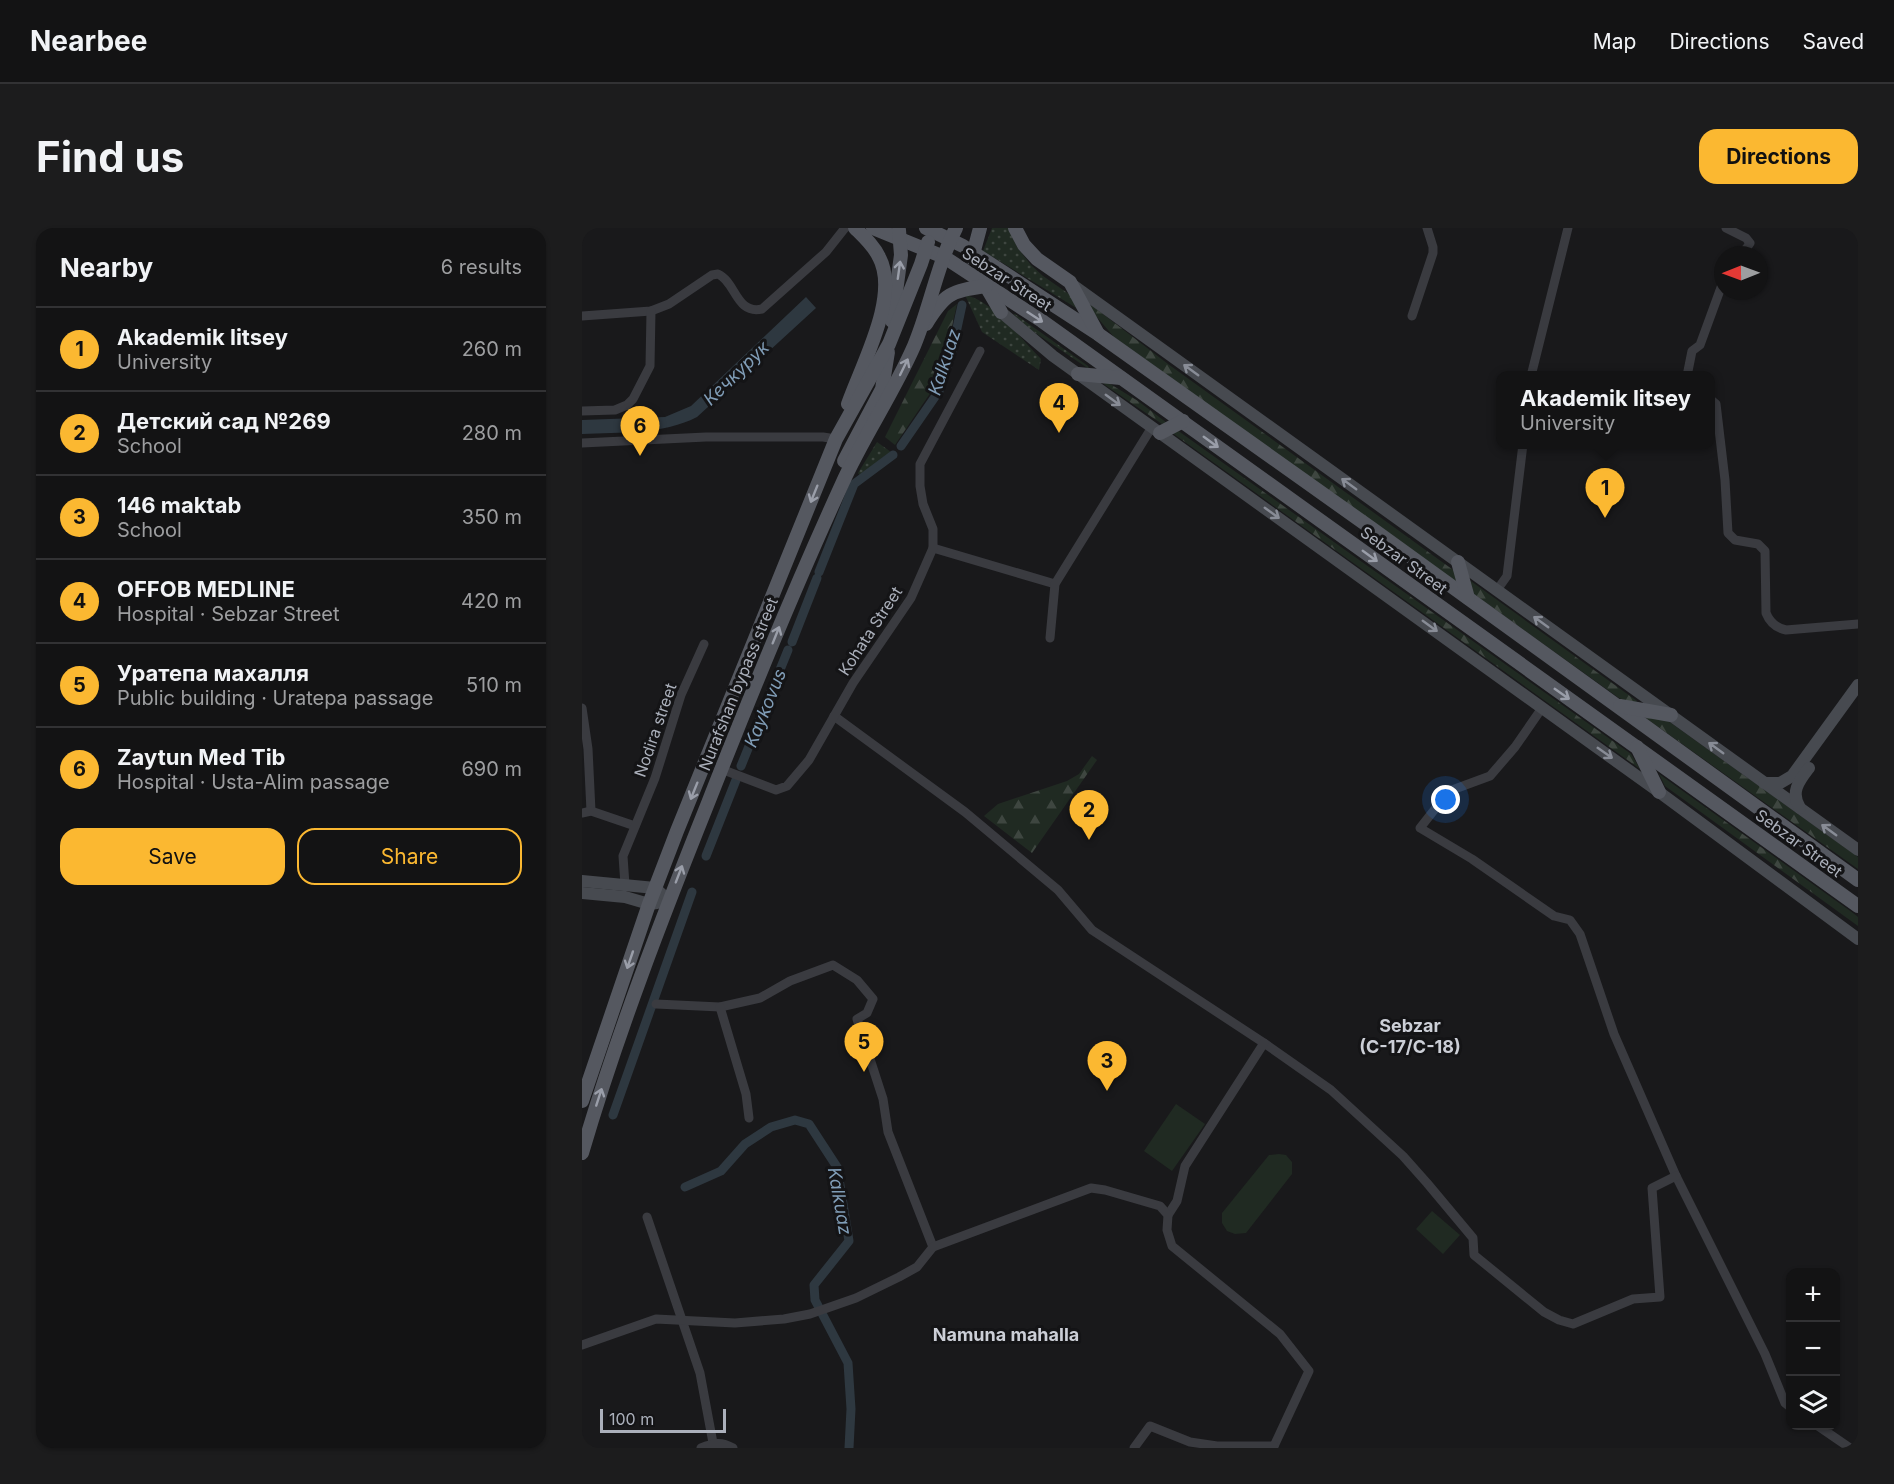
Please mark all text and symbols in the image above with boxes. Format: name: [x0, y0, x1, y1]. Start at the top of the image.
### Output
text: Nearbee: [30, 24, 147, 58]
text: Map: [1593, 29, 1636, 54]
text: Directions: [1669, 29, 1770, 54]
text: Saved: [1803, 29, 1864, 54]
button: Directions: [1699, 129, 1858, 184]
text: Find us: [36, 131, 184, 182]
street label: Sebzar Street: [959, 243, 1055, 315]
north arrow: [1714, 246, 1768, 300]
text: Nearby: [60, 252, 153, 283]
text: 6 results: [441, 255, 522, 279]
one-way arrow: [894, 261, 905, 280]
one-way arrow: [1026, 311, 1043, 323]
text: Akademik litsey: [117, 324, 288, 350]
water label: Kalkuaz: [923, 326, 965, 398]
water label: Кечкурук: [699, 336, 774, 409]
text: 1: [75, 337, 84, 361]
text: 260 m: [462, 337, 522, 361]
text: University: [117, 350, 212, 374]
one-way arrow: [898, 358, 910, 376]
one-way arrow: [1183, 364, 1199, 376]
popup: [1496, 371, 1715, 449]
pin: 4: [1040, 384, 1078, 433]
text: Akademik litsey: [1520, 385, 1691, 411]
one-way arrow: [1105, 394, 1121, 406]
pin: 6: [620, 406, 660, 456]
text: Детский сад №269: [117, 408, 331, 434]
text: University: [1520, 411, 1615, 435]
text: 2: [73, 421, 86, 445]
text: 280 m: [462, 421, 522, 445]
text: School: [117, 434, 182, 458]
one-way arrow: [1203, 436, 1219, 448]
pin: 1: [1586, 468, 1624, 518]
one-way arrow: [1341, 478, 1357, 490]
one-way arrow: [808, 484, 819, 503]
text: 146 maktab: [117, 492, 241, 518]
text: 3: [73, 505, 86, 529]
text: 350 m: [462, 505, 522, 529]
one-way arrow: [1263, 507, 1279, 519]
text: School: [117, 518, 182, 542]
street label: Sebzar Street: [1357, 522, 1451, 598]
one-way arrow: [1361, 550, 1377, 562]
text: OFFOB MEDLINE: [117, 576, 295, 602]
street label: Kohata Street: [834, 583, 906, 679]
text: 4: [73, 589, 86, 613]
text: 420 m: [461, 589, 522, 613]
street label: Nurafshan bypass street: [694, 594, 782, 774]
text: Hospital · Sebzar Street: [117, 602, 340, 626]
one-way arrow: [1534, 616, 1550, 628]
one-way arrow: [1422, 620, 1438, 633]
one-way arrow: [771, 626, 782, 645]
text: Уратепа махалля: [117, 660, 309, 686]
water label: Kaykovus: [740, 666, 790, 750]
text: 5: [73, 673, 86, 697]
text: 510 m: [466, 673, 522, 697]
street label: Nodira street: [630, 680, 680, 780]
text: Public building · Uratepa passage: [117, 686, 433, 710]
one-way arrow: [1554, 688, 1570, 700]
one-way arrow: [1709, 742, 1725, 754]
text: Zaytun Med Tib: [117, 744, 285, 770]
one-way arrow: [1597, 747, 1613, 759]
text: 6: [73, 757, 86, 781]
text: 690 m: [461, 757, 522, 781]
text: Hospital · Usta-Alim passage: [117, 770, 390, 794]
one-way arrow: [688, 782, 699, 800]
your location: [1431, 785, 1460, 814]
pin: 2: [1070, 790, 1108, 840]
street label: Sebzar Street: [1752, 805, 1846, 881]
one-way arrow: [1822, 824, 1838, 836]
button: Save: [60, 828, 285, 885]
button: Share: [297, 828, 522, 885]
one-way arrow: [675, 866, 686, 884]
one-way arrow: [623, 950, 634, 969]
district label: Sebzar (C-17/C-18): [1359, 1015, 1461, 1057]
pin: 5: [844, 1022, 884, 1072]
pin: 3: [1088, 1042, 1126, 1091]
one-way arrow: [595, 1088, 606, 1107]
water label: Kalkuaz: [824, 1166, 856, 1237]
map controls: [1786, 1268, 1840, 1430]
button: +: [1786, 1268, 1840, 1322]
button: −: [1786, 1322, 1840, 1376]
district label: Namuna mahalla: [933, 1324, 1079, 1345]
button: layers: [1786, 1376, 1840, 1430]
scale bar: [600, 1406, 726, 1434]
text: 100 m: [609, 1409, 654, 1429]

